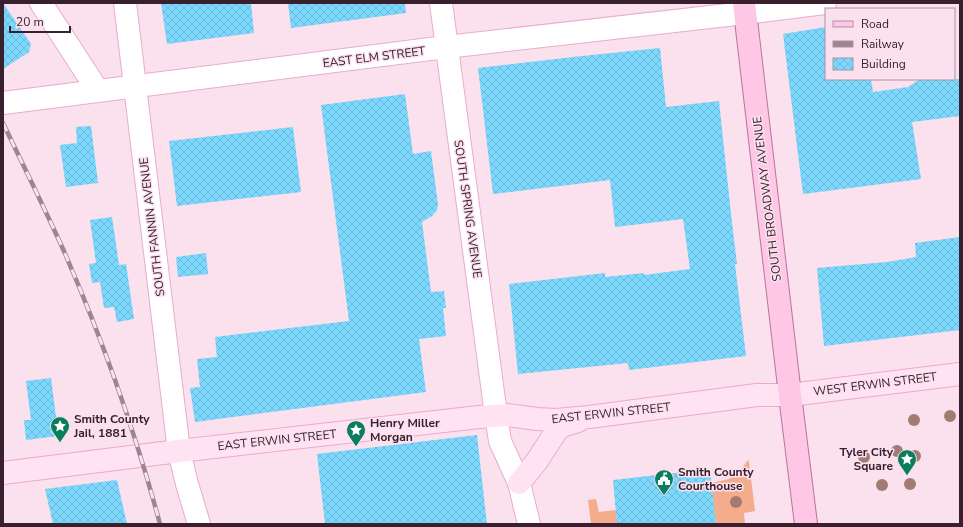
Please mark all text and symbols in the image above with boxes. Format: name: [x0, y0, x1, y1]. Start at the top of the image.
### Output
scale bar: [10, 8, 70, 34]
legend: [825, 8, 955, 80]
text: 20 m: [16, 14, 44, 30]
text: Road: [861, 16, 889, 32]
text: Railway: [861, 36, 905, 52]
street label: EAST ELM STREET: [322, 43, 427, 71]
text: Building: [861, 56, 906, 72]
street label: SOUTH BROADWAY AVENUE: [749, 116, 785, 282]
street label: SOUTH SPRING AVENUE: [450, 139, 486, 279]
street label: SOUTH FANNIN AVENUE: [136, 156, 168, 298]
street label: WEST ERWIN STREET: [812, 368, 938, 400]
street label: EAST ERWIN STREET: [551, 399, 672, 427]
place label: Smith County Jail, 1881: [73, 411, 150, 441]
place icon: Smith County Jail, 1881: [49, 415, 71, 443]
place label: Henry Miller Morgan: [370, 415, 440, 445]
place icon: Henry Miller Morgan: [345, 419, 367, 447]
street label: EAST ERWIN STREET: [217, 426, 338, 454]
place label: Tyler City Square: [840, 444, 894, 474]
place icon: Tyler City Square: [896, 448, 918, 476]
place label: Smith County Courthouse: [678, 464, 754, 494]
public building icon: Smith County Courthouse: [653, 468, 675, 496]

